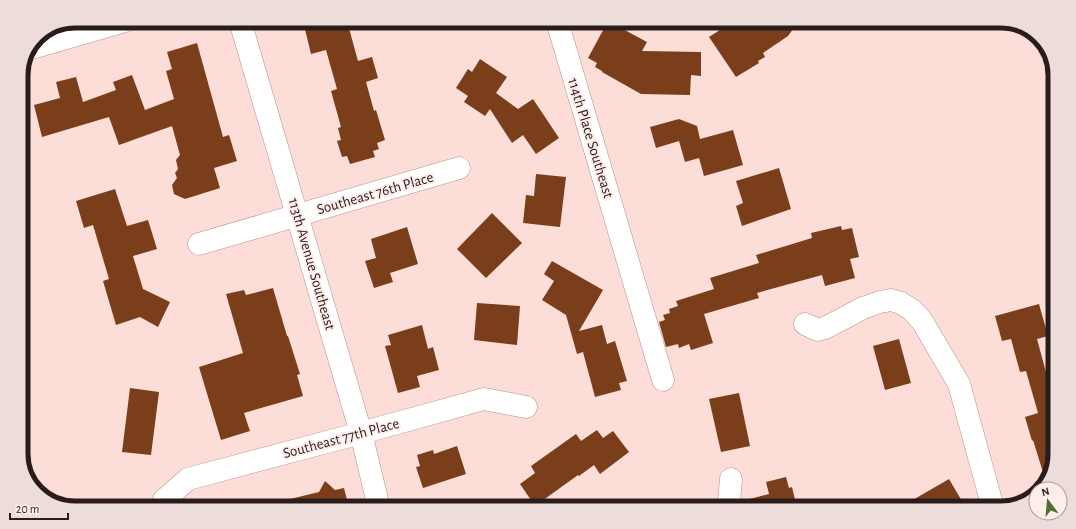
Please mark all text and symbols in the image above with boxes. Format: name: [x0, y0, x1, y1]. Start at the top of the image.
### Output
street label: 114th Place Southeast: [565, 76, 616, 200]
street label: Southeast 76th Place: [315, 170, 435, 217]
street label: 113th Avenue Southeast: [286, 197, 338, 332]
street label: Southeast 77th Place: [281, 416, 401, 461]
north arrow: [1028, 481, 1068, 521]
text: N: [1040, 486, 1051, 498]
scale bar: [10, 495, 68, 521]
text: 20 m: [16, 503, 39, 515]

